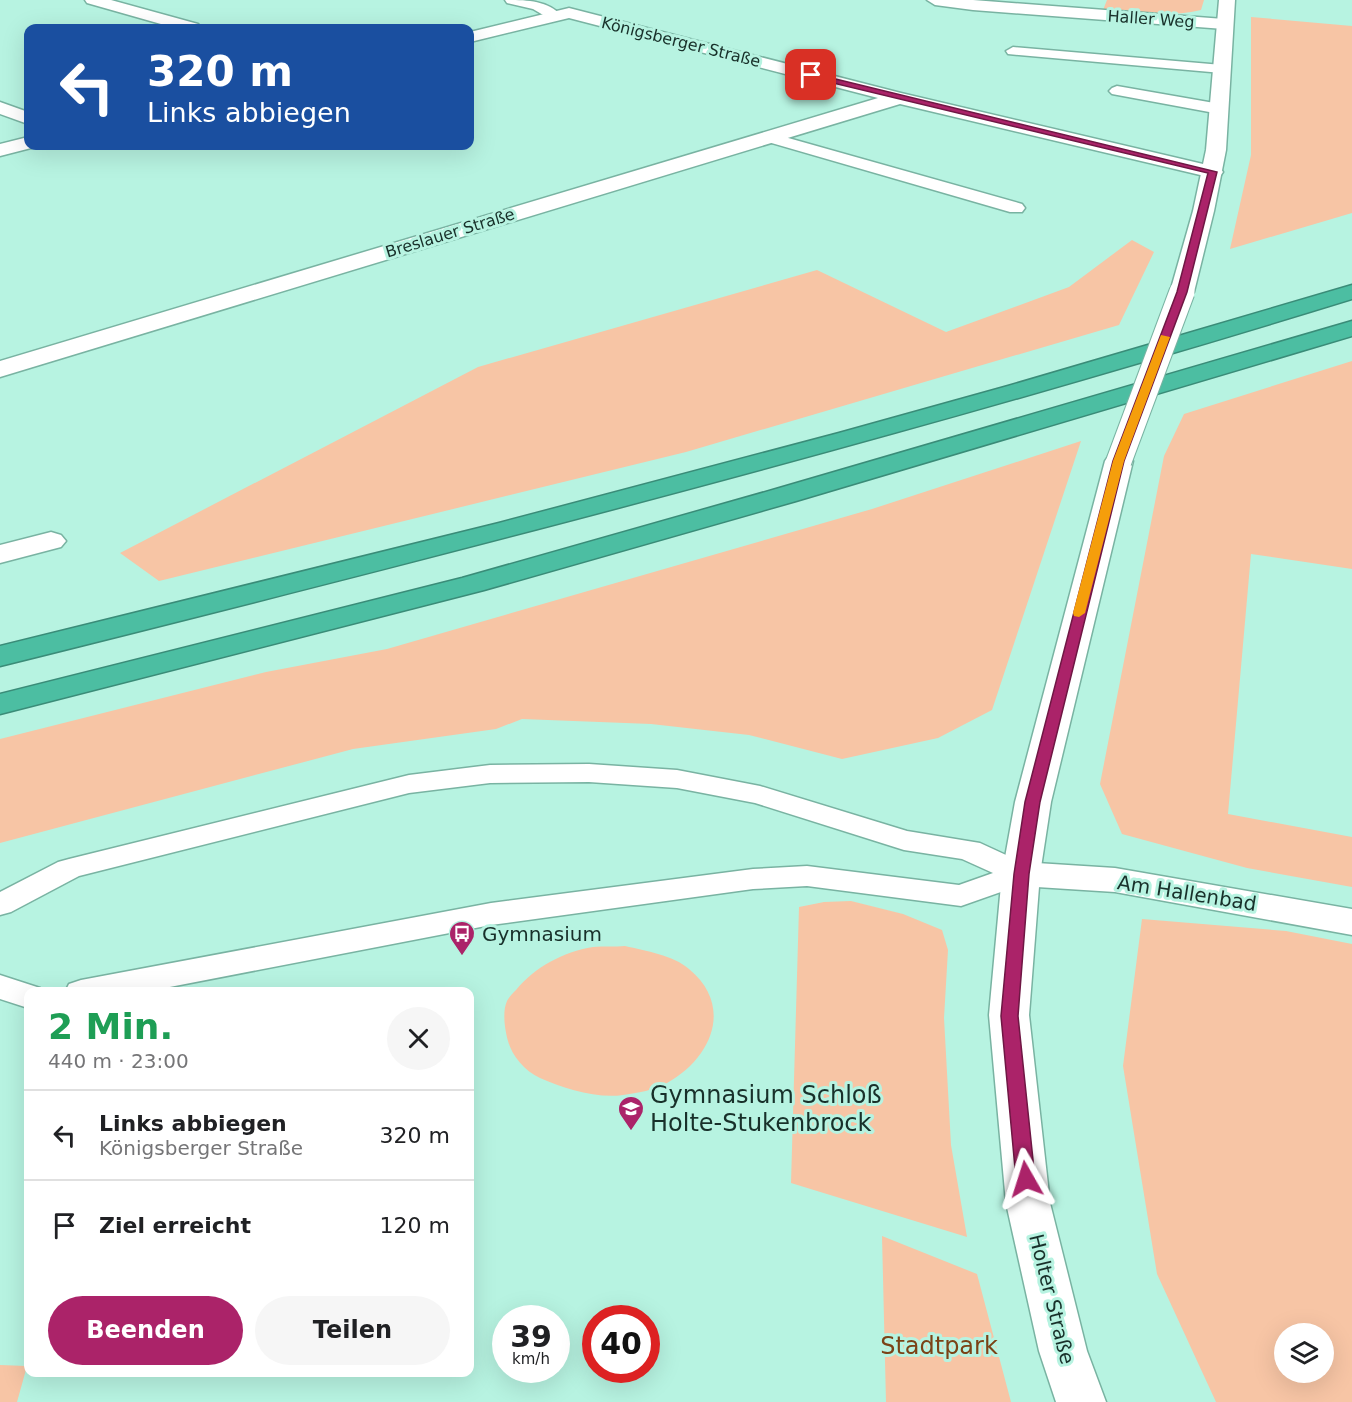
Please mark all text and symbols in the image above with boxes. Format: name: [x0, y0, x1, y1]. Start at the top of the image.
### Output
street label: Haller Weg: [1107, 6, 1195, 32]
street label: Königsberger Straße: [599, 13, 763, 71]
text: 320 m: [147, 47, 293, 96]
icon: left: [48, 48, 126, 126]
pin: [785, 49, 836, 100]
icon: arrive: [794, 58, 827, 91]
text: Links abbiegen: [147, 97, 351, 128]
street label: Breslauer Straße: [383, 204, 517, 262]
street label: Am Hallenbad: [1116, 870, 1258, 916]
bus stop icon: Gymnasium: [447, 919, 477, 957]
place label: Gymnasium: [482, 922, 602, 946]
text: 2 Min.: [48, 1006, 173, 1047]
button: close: [387, 1007, 450, 1070]
text: 440 m · 23:00: [48, 1049, 189, 1073]
place label: Gymnasium Schloß Holte-Stukenbrock: [650, 1081, 882, 1137]
school or university icon: Gymnasium Schloß Holte-Stukenbrock: [616, 1094, 646, 1132]
text: Links abbiegen: [99, 1111, 287, 1136]
icon: left: [48, 1119, 81, 1152]
text: 320 m: [380, 1123, 450, 1148]
text: Königsberger Straße: [99, 1136, 303, 1160]
position arrow: [994, 1147, 1058, 1211]
icon: arrive: [48, 1209, 81, 1242]
text: Ziel erreicht: [99, 1213, 251, 1238]
text: 120 m: [380, 1213, 450, 1238]
street label: Holter Straße: [1024, 1231, 1080, 1367]
button: Beenden: [48, 1296, 243, 1365]
button: Teilen: [255, 1296, 450, 1365]
speed limit sign: 40: [582, 1305, 660, 1383]
text: 39: [510, 1319, 552, 1354]
map controls: [1274, 1323, 1334, 1383]
button: layers: [1274, 1323, 1334, 1383]
park label: Stadtpark: [880, 1332, 998, 1360]
text: km/h: [512, 1350, 550, 1368]

